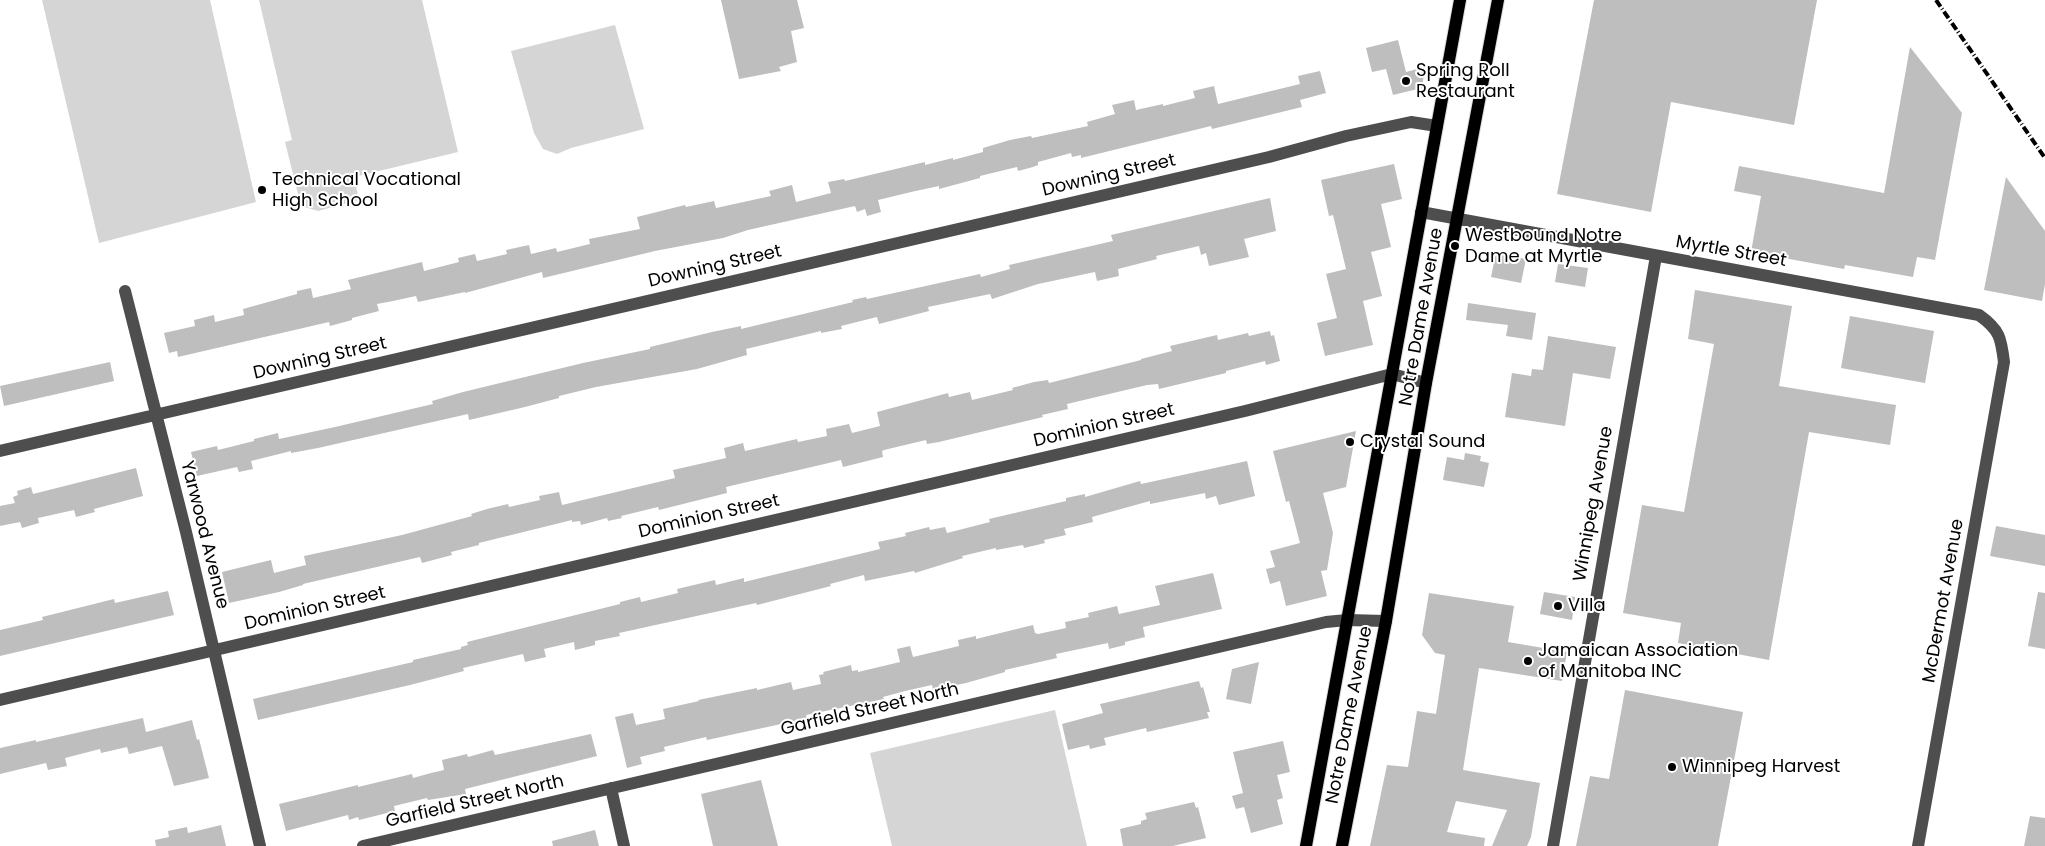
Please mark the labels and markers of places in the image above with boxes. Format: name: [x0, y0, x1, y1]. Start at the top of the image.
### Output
place label: Spring Roll Restaurant: [1416, 60, 1515, 102]
marker: Spring Roll Restaurant: [1400, 75, 1412, 87]
place label: Technical Vocational High School: [272, 169, 461, 212]
marker: Technical Vocational High School: [256, 184, 268, 196]
place label: Westbound Notre Dame at Myrtle: [1465, 225, 1622, 268]
marker: Westbound Notre Dame at Myrtle: [1449, 240, 1461, 252]
place label: Crystal Sound: [1360, 431, 1485, 453]
marker: Crystal Sound: [1344, 436, 1356, 448]
place label: Villa: [1568, 595, 1606, 617]
marker: Villa: [1552, 600, 1564, 612]
place label: Jamaican Association of Manitoba INC: [1538, 640, 1738, 682]
marker: Jamaican Association of Manitoba INC: [1522, 655, 1534, 667]
place label: Winnipeg Harvest: [1682, 756, 1840, 778]
marker: Winnipeg Harvest: [1666, 761, 1678, 773]

